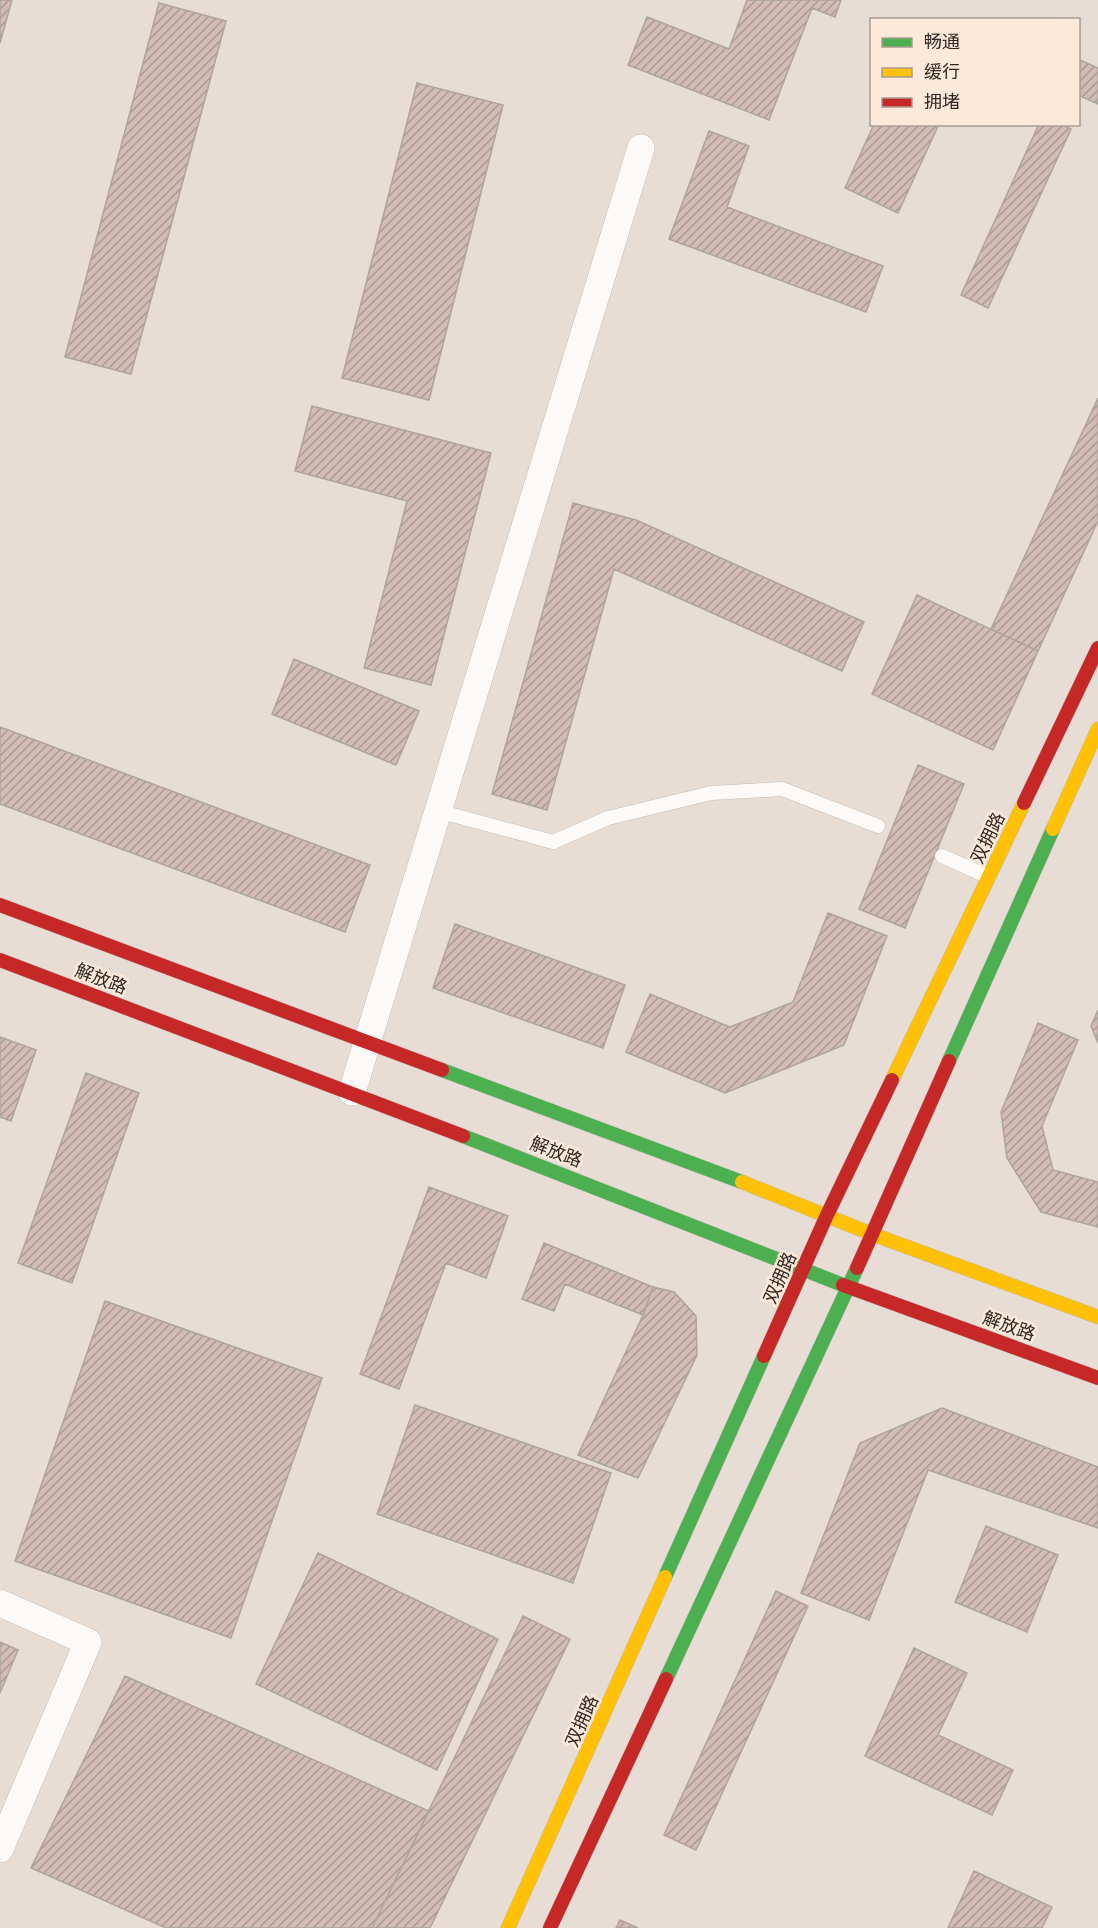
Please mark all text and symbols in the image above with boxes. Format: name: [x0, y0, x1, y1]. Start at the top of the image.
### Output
legend: [870, 18, 1080, 126]
text: 畅通: [924, 32, 960, 52]
text: 缓行: [924, 62, 960, 82]
text: 拥堵: [924, 92, 960, 112]
street label: 双拥路: [967, 809, 1009, 867]
street label: 解放路: [72, 960, 130, 998]
street label: 解放路: [527, 1133, 585, 1171]
street label: 双拥路: [760, 1249, 800, 1307]
street label: 解放路: [980, 1307, 1038, 1345]
street label: 双拥路: [562, 1692, 602, 1750]

